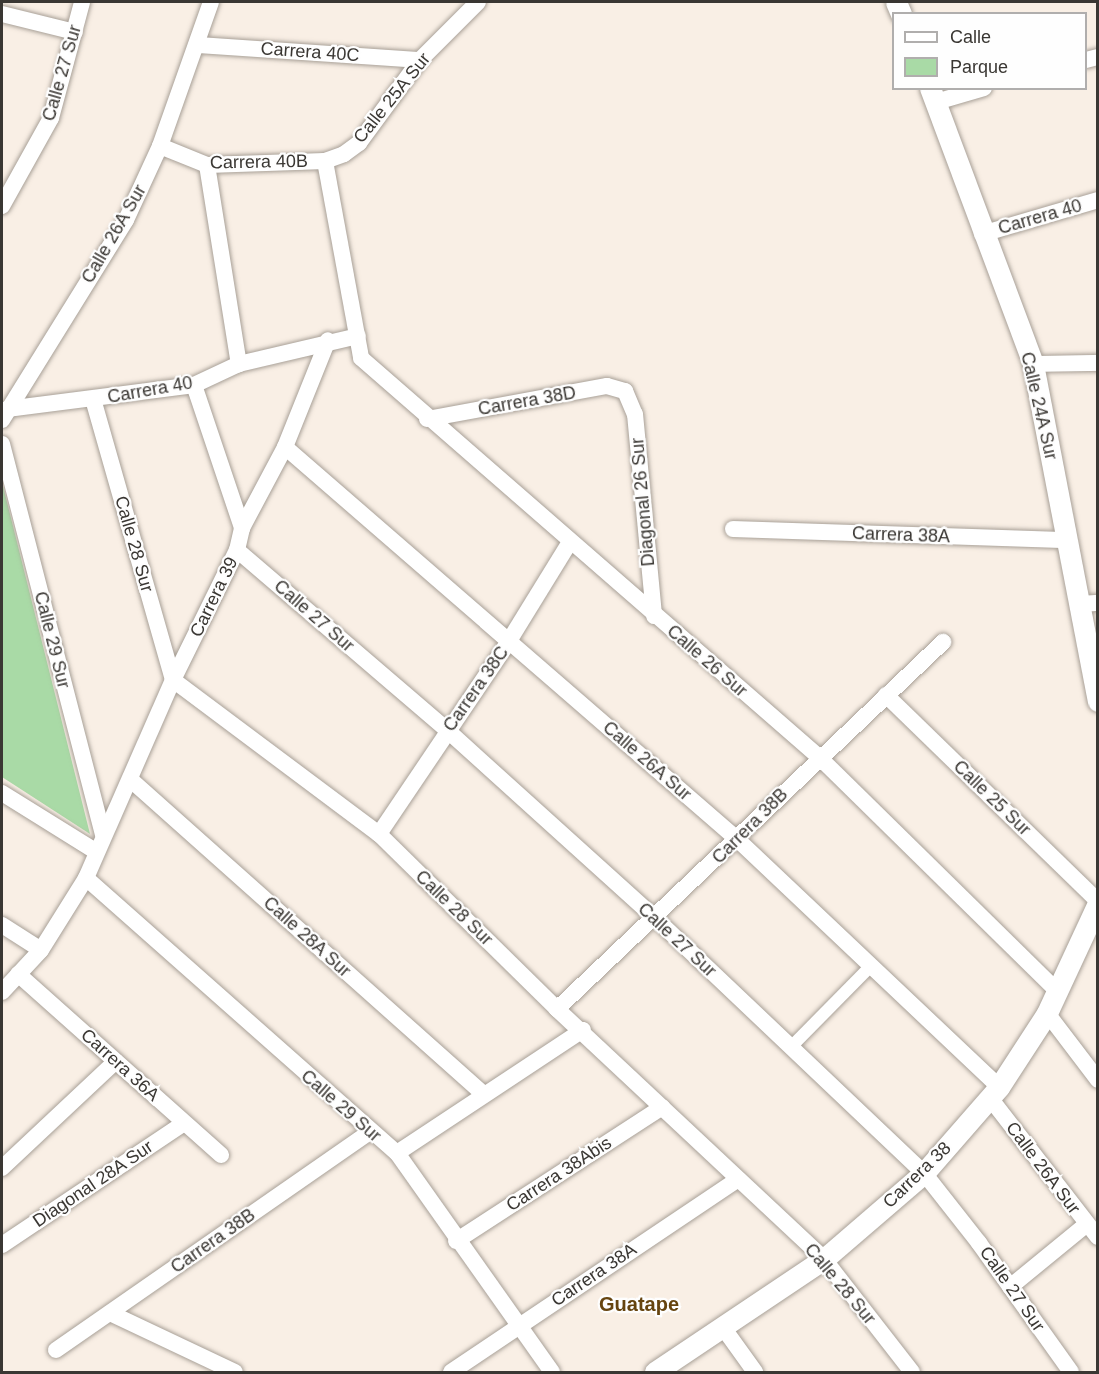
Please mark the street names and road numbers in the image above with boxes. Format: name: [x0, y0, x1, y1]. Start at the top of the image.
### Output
street label: Calle 27 Sur: [38, 22, 86, 124]
street label: Carrera 40C: [260, 38, 360, 66]
street label: Calle 25A Sur: [349, 48, 435, 148]
street label: Carrera 40B: [210, 150, 308, 174]
street label: Calle 26A Sur: [77, 181, 151, 287]
street label: Carrera 40: [996, 195, 1084, 239]
street label: Calle 24A Sur: [1016, 349, 1062, 463]
street label: Carrera 40: [106, 372, 194, 408]
street label: Carrera 38D: [476, 382, 578, 420]
street label: Diagonal 26 Sur: [627, 437, 659, 567]
street label: Calle 28 Sur: [110, 493, 158, 595]
street label: Carrera 38A: [852, 522, 950, 548]
street label: Carrera 39: [185, 554, 243, 640]
street label: Calle 27 Sur: [270, 575, 358, 657]
street label: Calle 29 Sur: [30, 589, 74, 691]
street label: Calle 26 Sur: [663, 620, 751, 702]
street label: Carrera 38C: [439, 642, 513, 736]
street label: Calle 26A Sur: [598, 716, 696, 806]
street label: Calle 25 Sur: [949, 756, 1035, 840]
street label: Carrera 38B: [708, 784, 792, 868]
street label: Calle 28 Sur: [411, 866, 497, 950]
street label: Calle 28A Sur: [259, 892, 355, 982]
street label: Calle 27 Sur: [633, 898, 721, 982]
street label: Carrera 36A: [76, 1024, 164, 1106]
street label: Calle 29 Sur: [297, 1065, 385, 1147]
street label: Calle 26A Sur: [1001, 1117, 1085, 1219]
street label: Carrera 38Abis: [502, 1132, 616, 1216]
street label: Diagonal 28A Sur: [28, 1136, 158, 1232]
street label: Carrera 38: [879, 1137, 955, 1213]
street label: Carrera 38B: [167, 1204, 259, 1278]
street label: Carrera 38A: [547, 1239, 641, 1311]
street label: Calle 28 Sur: [800, 1239, 880, 1329]
street label: Calle 27 Sur: [975, 1242, 1049, 1336]

